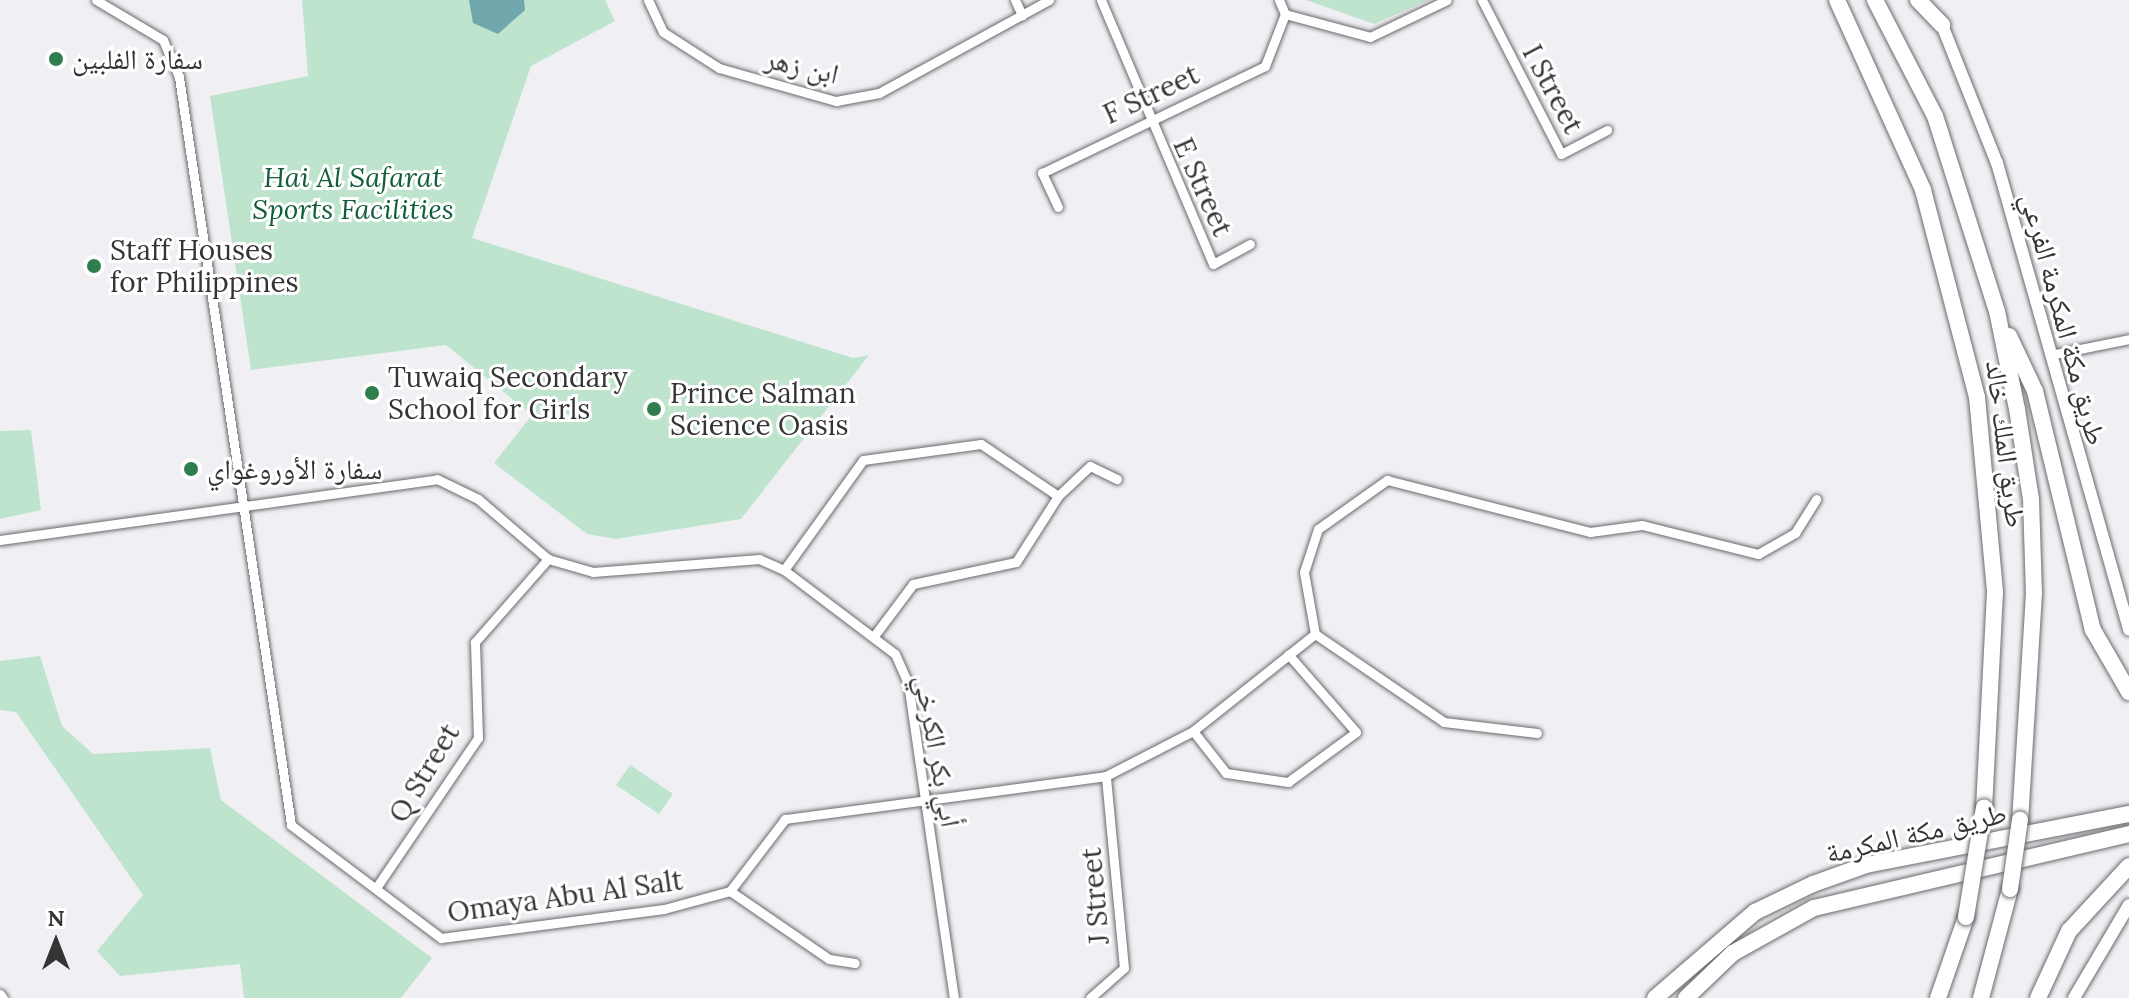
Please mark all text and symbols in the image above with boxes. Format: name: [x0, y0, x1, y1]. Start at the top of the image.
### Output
street label: I Street: [1516, 39, 1590, 139]
street label: ابن زهر: [762, 41, 842, 91]
place label: سفارة الفلبين: [72, 42, 203, 76]
marker: سفارة الفلبين: [47, 50, 65, 68]
street label: F Street: [1098, 57, 1204, 131]
street label: E Street: [1166, 133, 1240, 241]
park label: Hai Al Safarat Sports Facilities: [252, 160, 454, 226]
street label: طريق مكة المكرمة الفرعي: [2014, 189, 2114, 449]
place label: Staff Houses for Philippines: [110, 233, 299, 299]
marker: Staff Houses for Philippines: [85, 257, 103, 275]
street label: طريق الملك خالد: [1979, 359, 2033, 529]
place label: Tuwaiq Secondary School for Girls: [388, 360, 628, 426]
place label: Prince Salman Science Oasis: [670, 376, 856, 442]
marker: Tuwaiq Secondary School for Girls: [363, 384, 381, 402]
marker: Prince Salman Science Oasis: [645, 400, 663, 418]
place label: سفارة الأوروغواي: [207, 452, 382, 486]
marker: سفارة الأوروغواي: [182, 460, 200, 478]
street label: أبي بكر الكرخي: [908, 672, 968, 830]
street label: Q Street: [382, 718, 466, 828]
street label: طريق مكة المكرمة: [1823, 796, 2009, 870]
street label: J Street: [1074, 846, 1116, 946]
street label: Omaya Abu Al Salt: [445, 863, 685, 929]
north arrow: [16, 902, 96, 982]
text: N: [47, 904, 65, 932]

